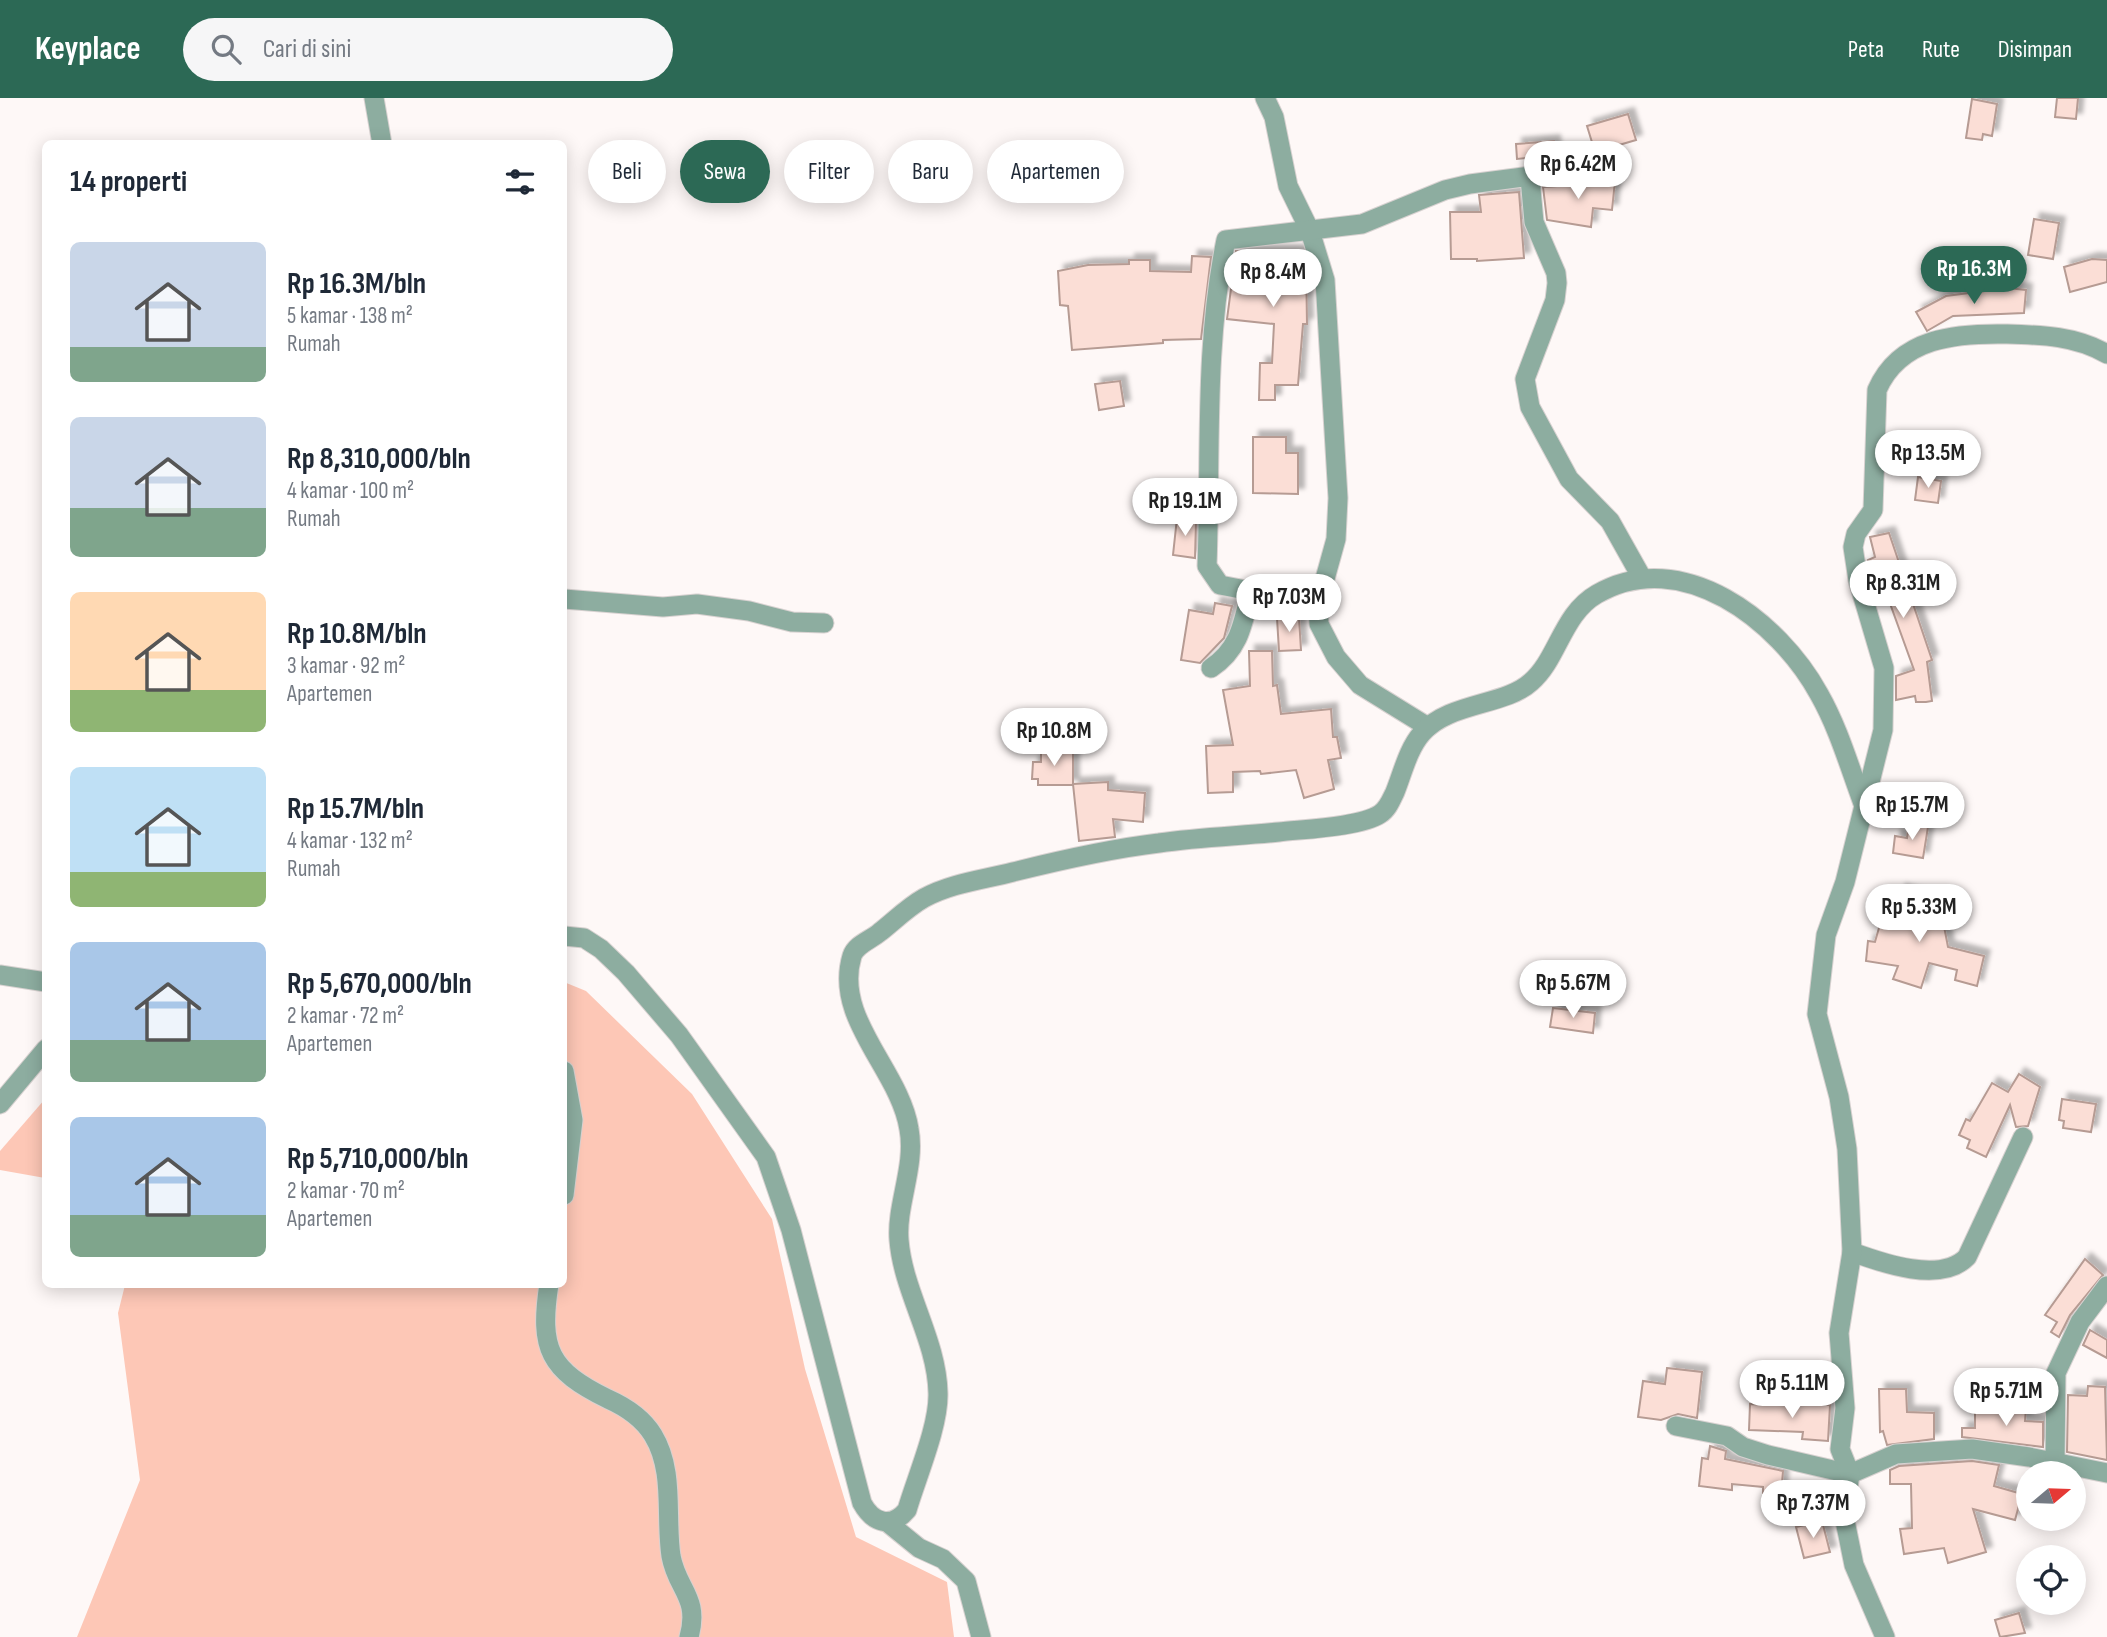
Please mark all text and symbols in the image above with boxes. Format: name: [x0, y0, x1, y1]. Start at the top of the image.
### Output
search box: [183, 18, 673, 81]
text: Keyplace: [35, 29, 141, 69]
icon: search: [207, 30, 245, 68]
text: Cari di sini: [263, 34, 351, 65]
text: Peta: [1848, 35, 1884, 64]
text: Rute: [1922, 35, 1960, 64]
text: Disimpan: [1998, 35, 2072, 64]
chip: Beli: [588, 140, 666, 203]
chip: Sewa: [680, 140, 770, 203]
chip: Filter: [784, 140, 874, 203]
chip: Baru: [888, 140, 973, 203]
chip: Apartemen: [987, 140, 1124, 203]
pin: Rp 6.42M: [1506, 141, 1650, 201]
text: Rp 6.42M: [1540, 150, 1616, 178]
icon: filters: [501, 163, 539, 201]
text: 14 properti: [70, 164, 187, 200]
pin: Rp 16.3M: [1902, 246, 2046, 306]
pin: Rp 8.4M: [1208, 250, 1338, 309]
text: Rp 16.3M: [1937, 255, 2011, 283]
text: Rp 8.4M: [1240, 258, 1306, 286]
text: Rp 16.3M/bln: [287, 266, 426, 302]
icon: home: [126, 270, 210, 354]
text: 5 kamar · 138 m²: [287, 302, 413, 330]
text: Rumah: [287, 330, 341, 358]
pin: Rp 13.5M: [1856, 430, 2000, 490]
text: Rp 13.5M: [1891, 439, 1965, 467]
text: Rp 8,310,000/bln: [287, 441, 471, 477]
icon: home: [126, 445, 210, 529]
text: 4 kamar · 100 m²: [287, 477, 414, 505]
pin: Rp 19.1M: [1113, 478, 1257, 538]
text: Rp 19.1M: [1148, 487, 1222, 515]
text: Rumah: [287, 505, 341, 533]
pin: Rp 8.31M: [1831, 560, 1975, 620]
text: Rp 8.31M: [1866, 569, 1940, 597]
pin: Rp 7.03M: [1217, 574, 1361, 634]
text: Rp 7.03M: [1252, 583, 1326, 611]
text: Rp 10.8M/bln: [287, 616, 427, 652]
icon: home: [126, 620, 210, 704]
text: 3 kamar · 92 m²: [287, 652, 405, 680]
text: Apartemen: [287, 680, 372, 708]
pin: Rp 10.8M: [982, 708, 1126, 768]
text: Rp 10.8M: [1017, 717, 1091, 745]
pin: Rp 15.7M: [1840, 782, 1984, 842]
text: Rp 15.7M/bln: [287, 791, 424, 827]
text: Rp 15.7M: [1876, 791, 1948, 819]
icon: home: [126, 795, 210, 879]
text: 4 kamar · 132 m²: [287, 827, 413, 855]
text: Rumah: [287, 855, 341, 883]
pin: Rp 5.33M: [1847, 884, 1991, 944]
text: Rp 5.33M: [1881, 893, 1957, 921]
pin: Rp 5.67M: [1501, 960, 1645, 1020]
text: Rp 5,670,000/bln: [287, 966, 472, 1002]
text: Rp 5.67M: [1535, 969, 1611, 997]
icon: home: [126, 970, 210, 1054]
text: 2 kamar · 72 m²: [287, 1002, 404, 1030]
text: Apartemen: [287, 1030, 372, 1058]
text: Rp 5,710,000/bln: [287, 1141, 469, 1177]
icon: home: [126, 1145, 210, 1229]
text: 2 kamar · 70 m²: [287, 1177, 405, 1205]
text: Apartemen: [287, 1205, 372, 1233]
pin: Rp 5.11M: [1720, 1360, 1864, 1420]
pin: Rp 5.71M: [1934, 1368, 2078, 1428]
text: Rp 5.11M: [1756, 1369, 1828, 1397]
text: Rp 5.71M: [1970, 1377, 2042, 1405]
north arrow: [2016, 1461, 2086, 1531]
map controls: [2016, 1461, 2086, 1615]
pin: Rp 7.37M: [1741, 1480, 1885, 1540]
text: Rp 7.37M: [1777, 1489, 1849, 1517]
button: locate: [2016, 1545, 2086, 1615]

